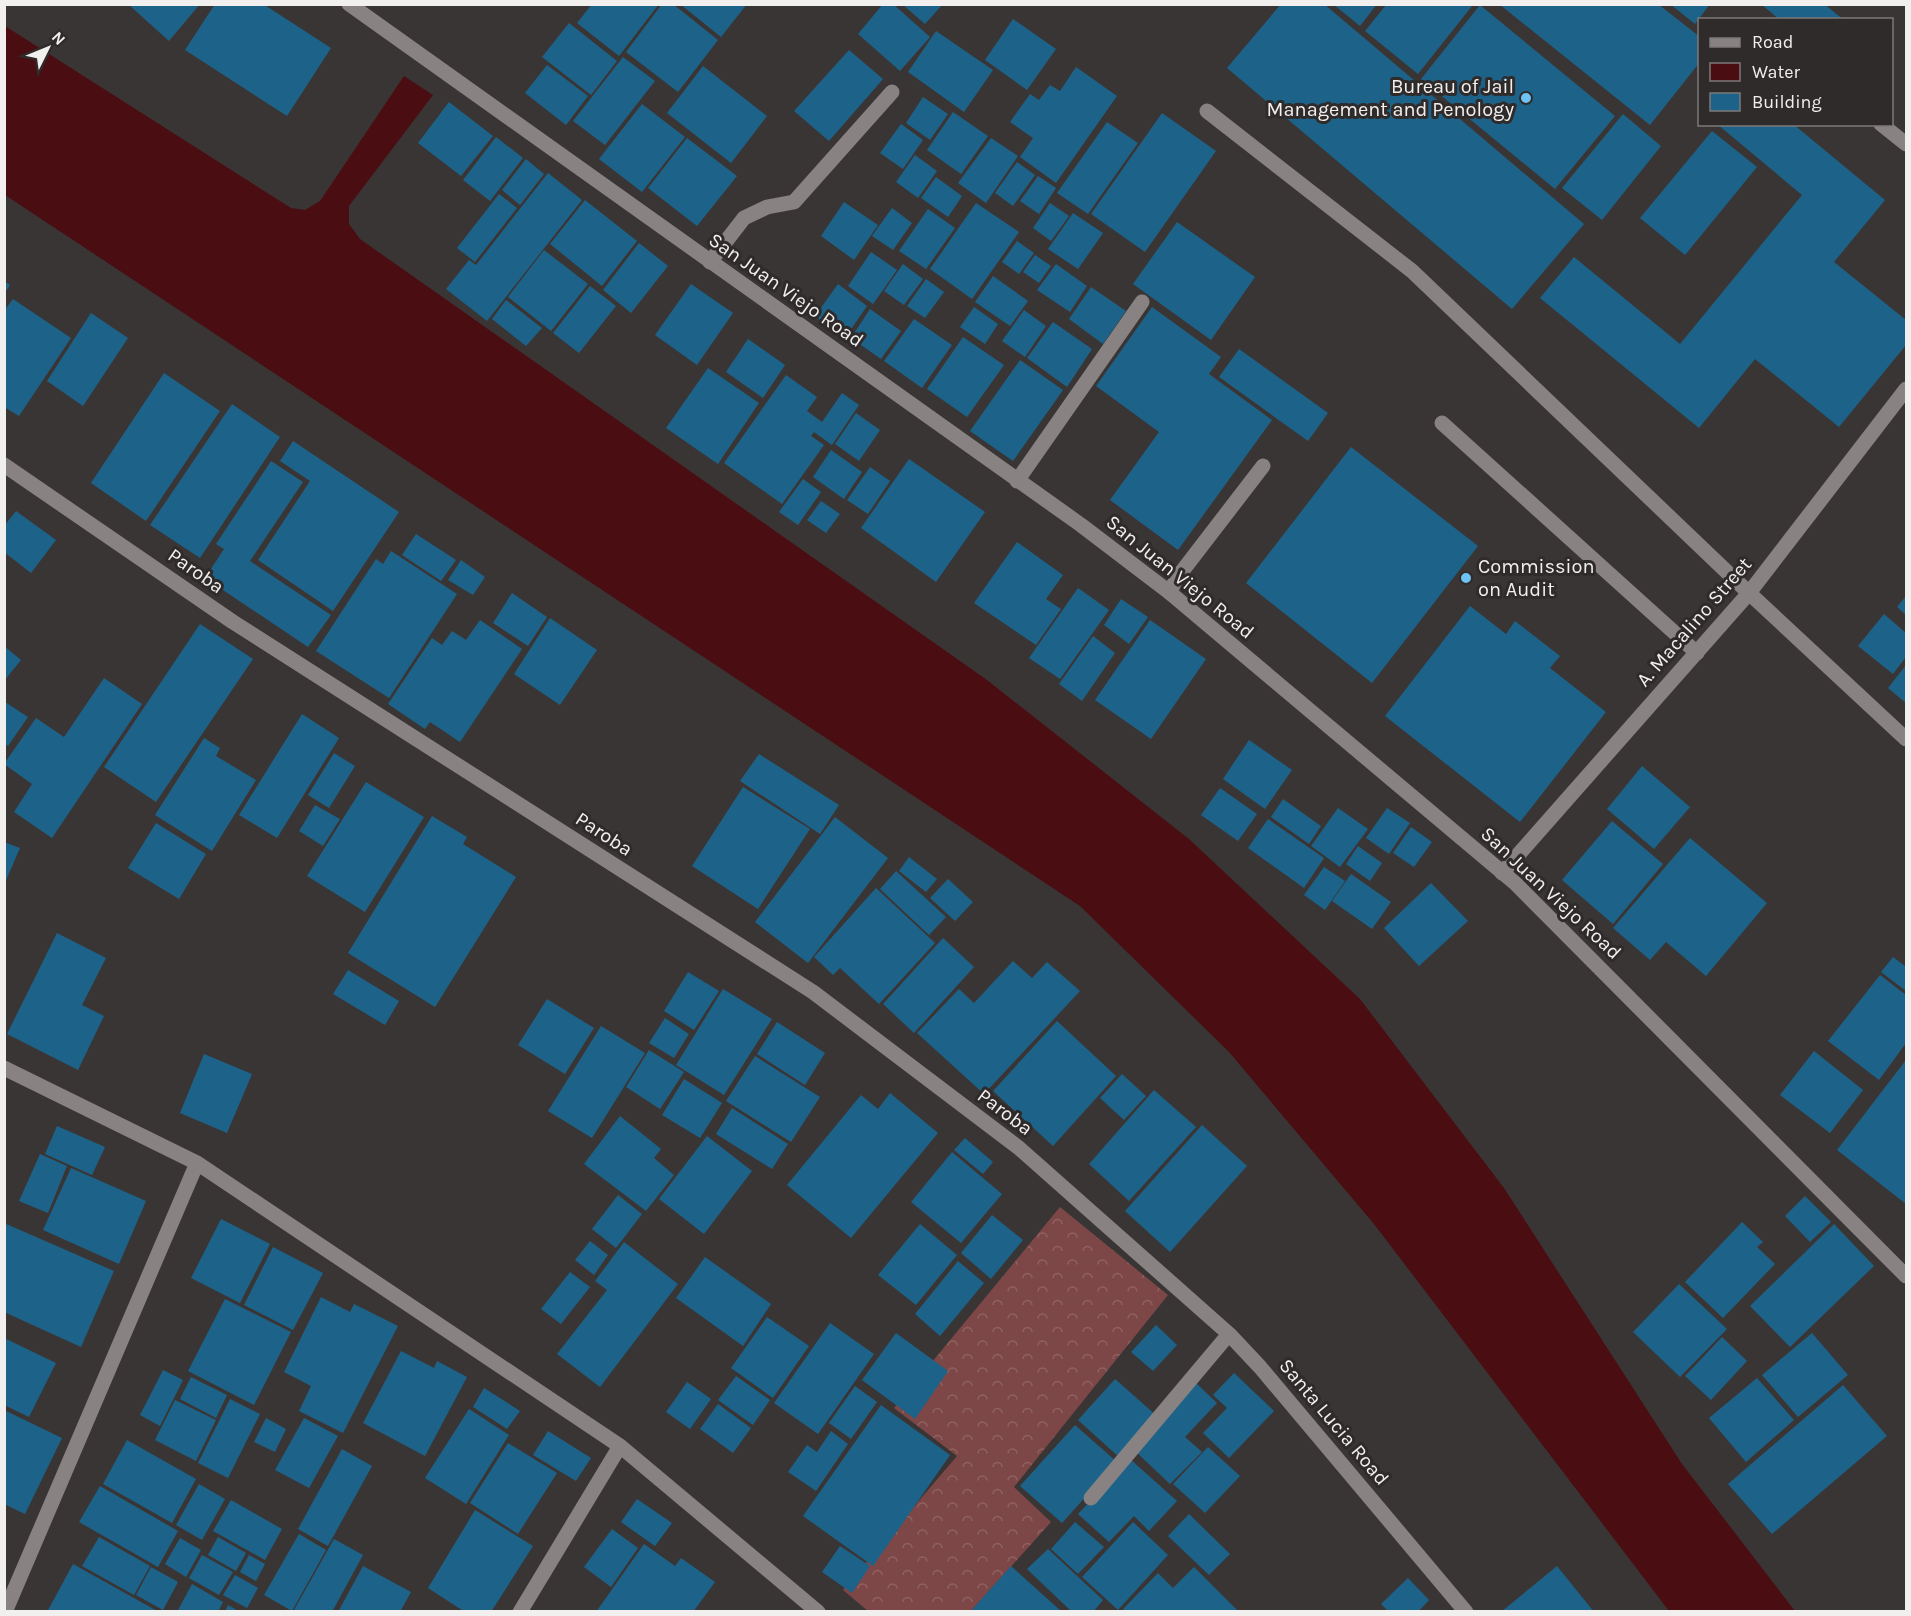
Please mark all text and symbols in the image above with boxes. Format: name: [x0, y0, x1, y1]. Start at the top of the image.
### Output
north arrow: [18, 18, 78, 78]
legend: [1698, 18, 1893, 126]
text: N: [48, 27, 69, 49]
text: Road: [1752, 31, 1793, 53]
text: Water: [1752, 61, 1800, 83]
place label: Bureau of Jail Management and Penology: [1267, 75, 1514, 121]
marker: Bureau of Jail Management and Penology: [1519, 91, 1533, 105]
text: Building: [1752, 91, 1822, 113]
street label: San Juan Viejo Road: [704, 228, 868, 352]
street label: San Juan Viejo Road: [1101, 510, 1259, 644]
street label: Paroba: [164, 543, 228, 599]
street label: A. Macalino Street: [1632, 552, 1757, 691]
place label: Commission on Audit: [1478, 555, 1595, 601]
marker: Commission on Audit: [1459, 571, 1473, 585]
street label: Paroba: [571, 807, 637, 861]
street label: San Juan Viejo Road: [1476, 822, 1626, 964]
street label: Paroba: [973, 1084, 1037, 1140]
street label: Santa Lucia Road: [1274, 1354, 1394, 1490]

